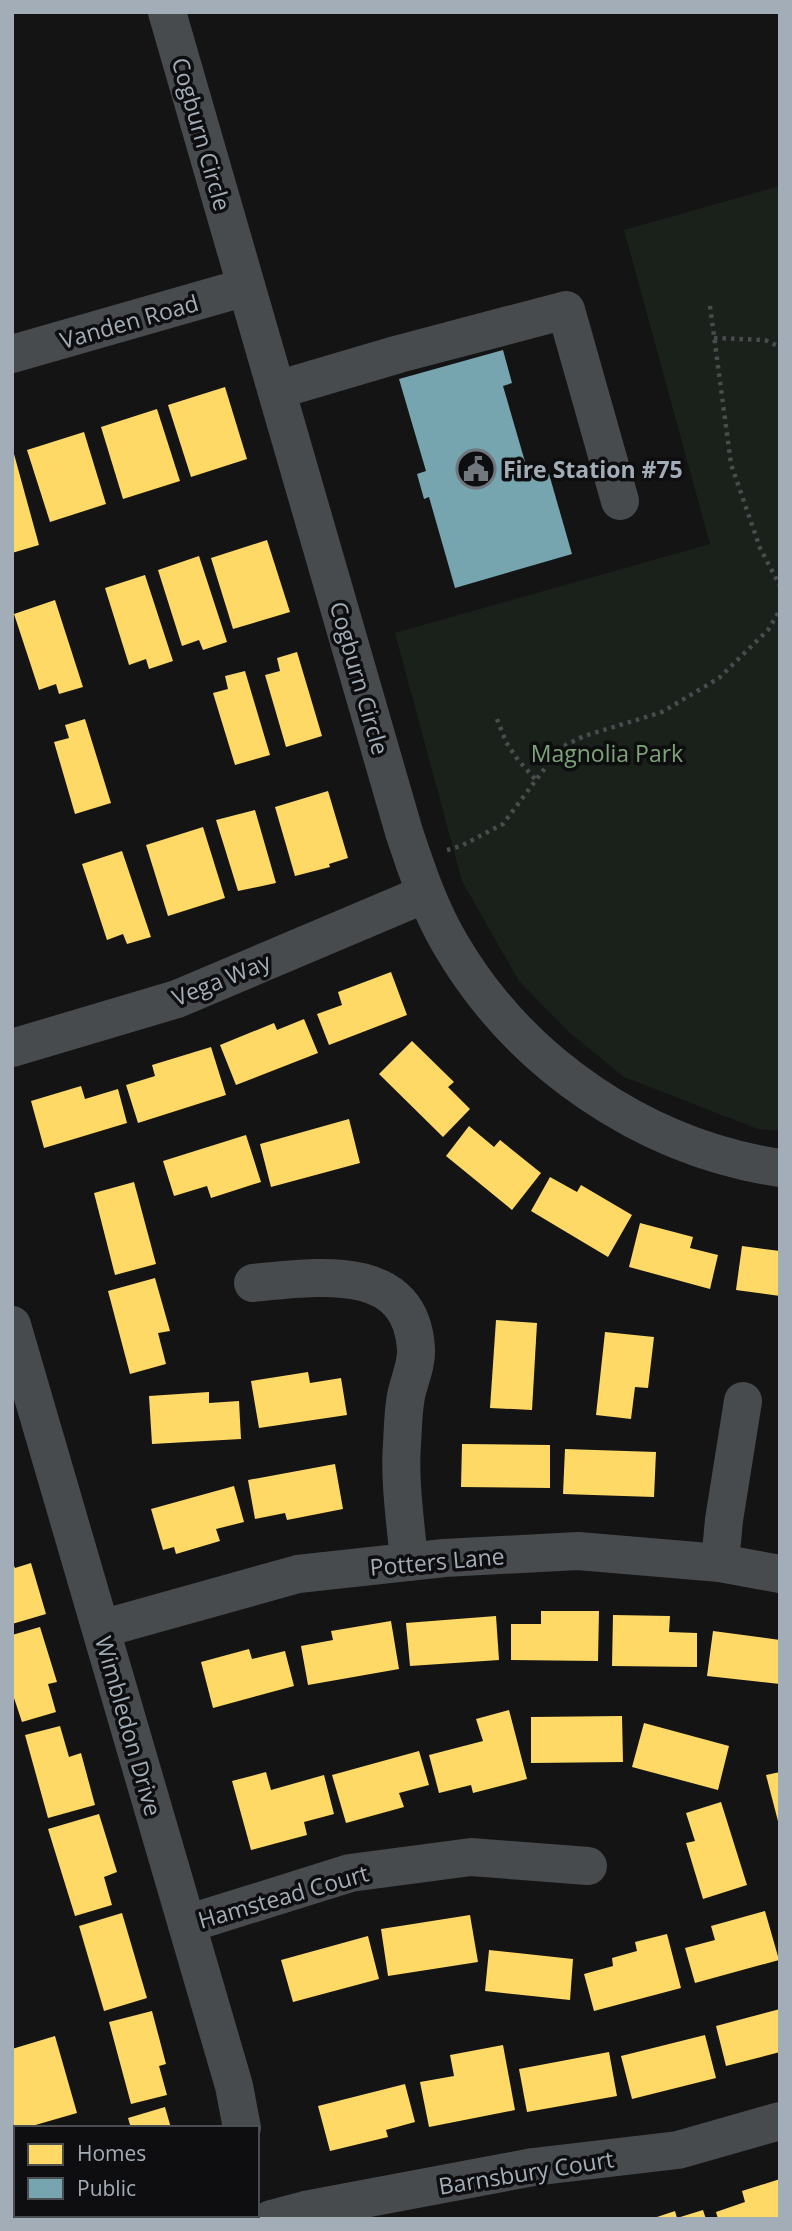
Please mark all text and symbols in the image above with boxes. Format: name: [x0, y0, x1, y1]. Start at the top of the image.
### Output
street label: Cogburn Circle: [165, 54, 239, 214]
street label: Vanden Road: [56, 286, 202, 356]
public building icon: Fire Station #75: [455, 448, 497, 490]
place label: Fire Station #75: [503, 453, 683, 485]
street label: Cogburn Circle: [323, 598, 397, 758]
park label: Magnolia Park: [531, 737, 683, 769]
street label: Vega Way: [167, 945, 275, 1013]
street label: Potters Lane: [368, 1539, 506, 1583]
street label: Wimbledon Drive: [88, 1632, 170, 1820]
street label: Hamstead Court: [194, 1856, 372, 1936]
legend: [14, 2126, 259, 2217]
text: Homes: [77, 2139, 146, 2167]
street label: Barnsbury Court: [436, 2142, 616, 2202]
text: Public: [77, 2174, 136, 2202]

